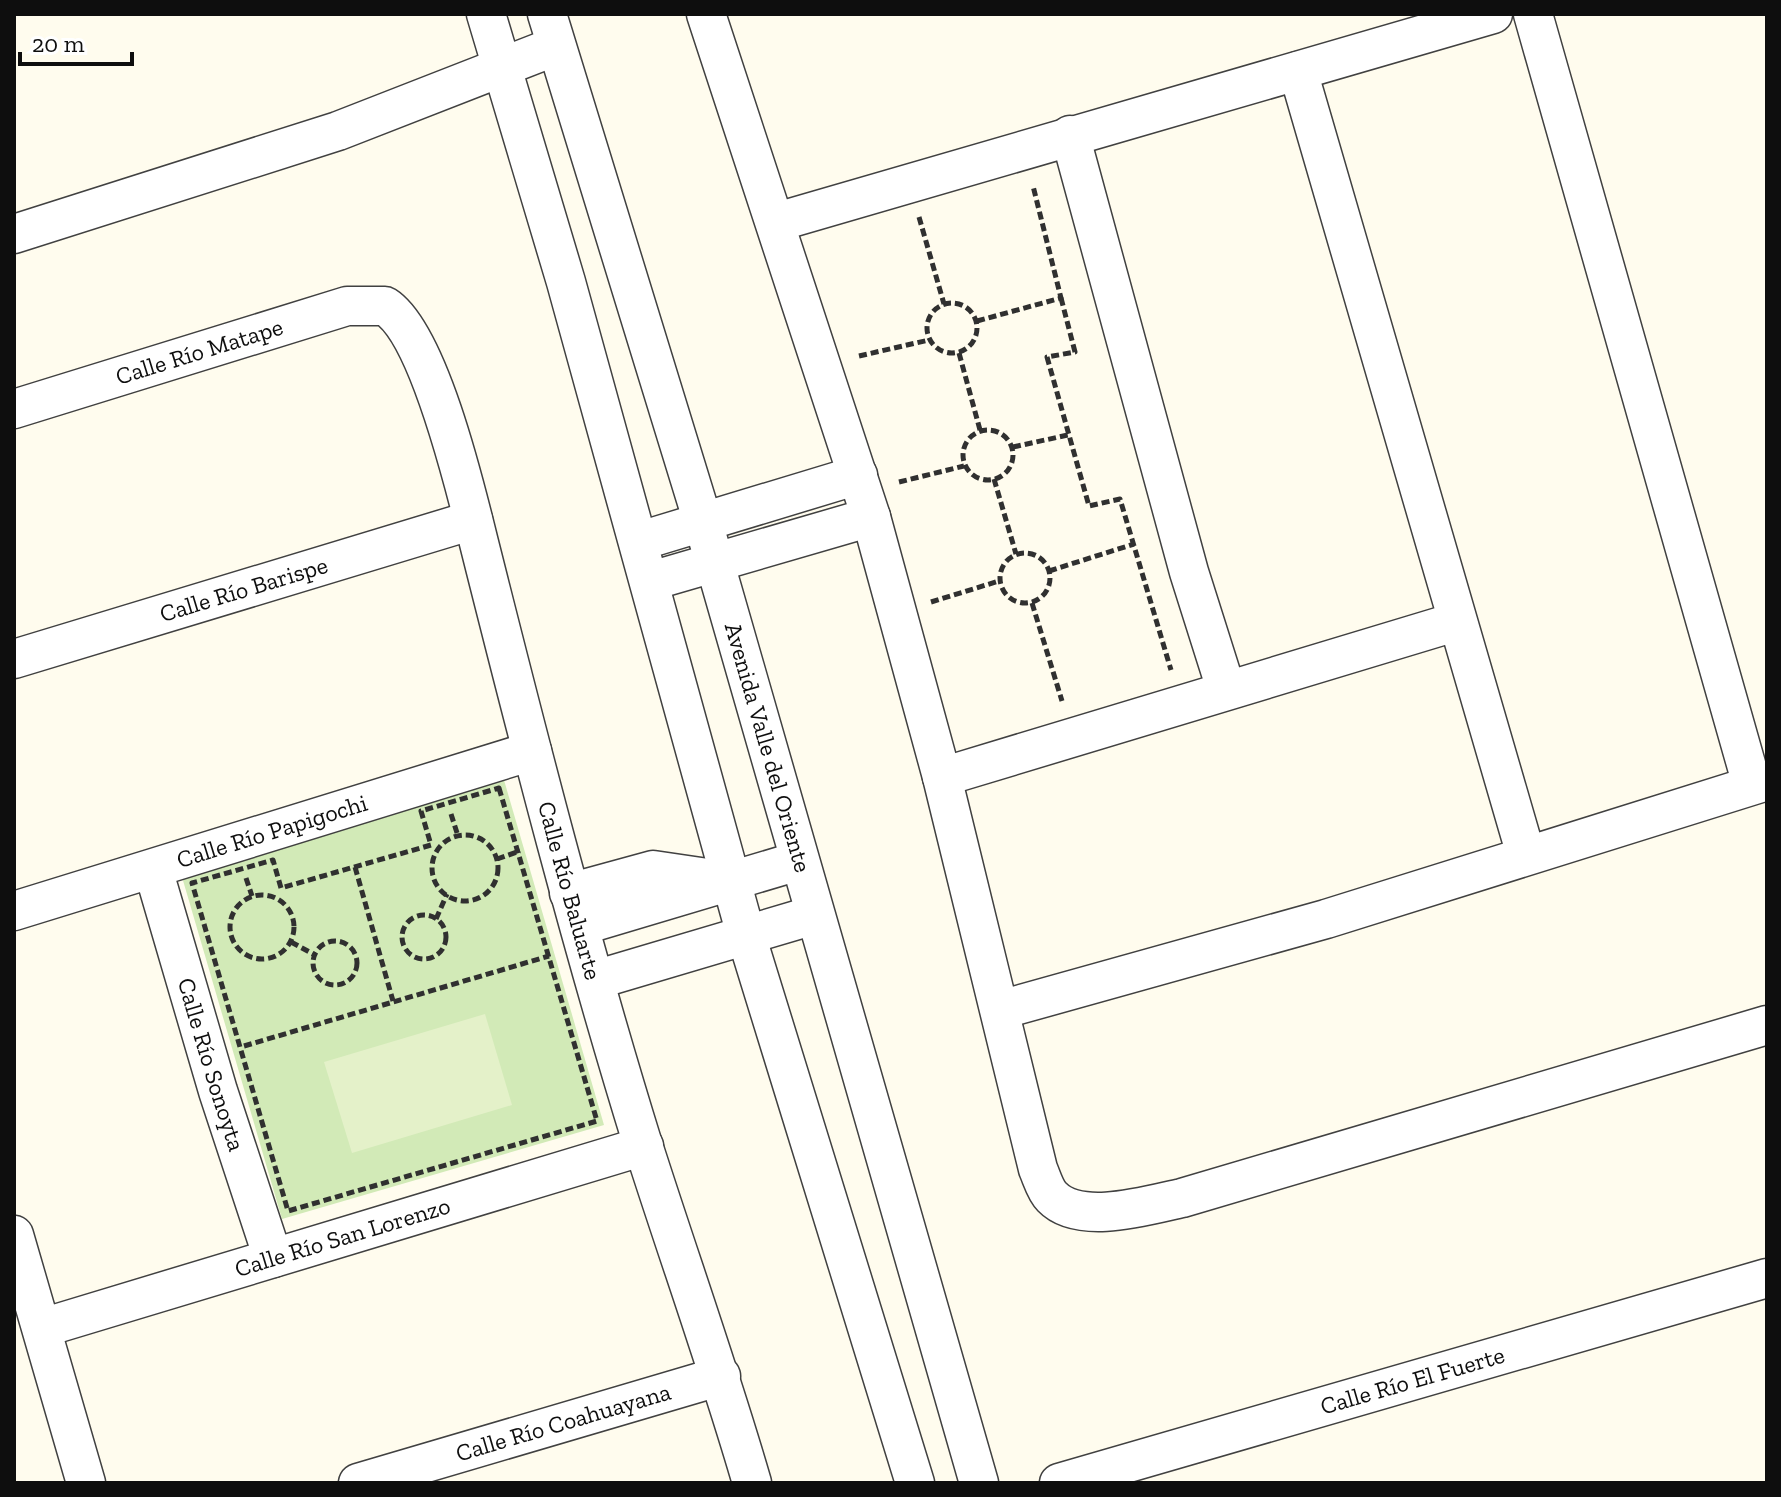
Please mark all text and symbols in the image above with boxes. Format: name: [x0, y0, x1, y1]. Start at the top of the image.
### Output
scale bar: [20, 16, 132, 66]
text: 20 m: [32, 29, 85, 58]
street label: Calle Río Matape: [112, 312, 286, 391]
street label: Calle Río Barispe: [156, 550, 331, 628]
street label: Avenida Valle del Oriente: [719, 619, 818, 876]
street label: Calle Río Papigochi: [173, 788, 371, 874]
street label: Calle Río Baluarte: [532, 798, 608, 983]
street label: Calle Río Sonoyta: [172, 974, 252, 1155]
street label: Calle Río San Lorenzo: [231, 1190, 454, 1283]
street label: Calle Río El Fuerte: [1317, 1340, 1508, 1421]
street label: Calle Río Coahuayana: [452, 1377, 674, 1467]

